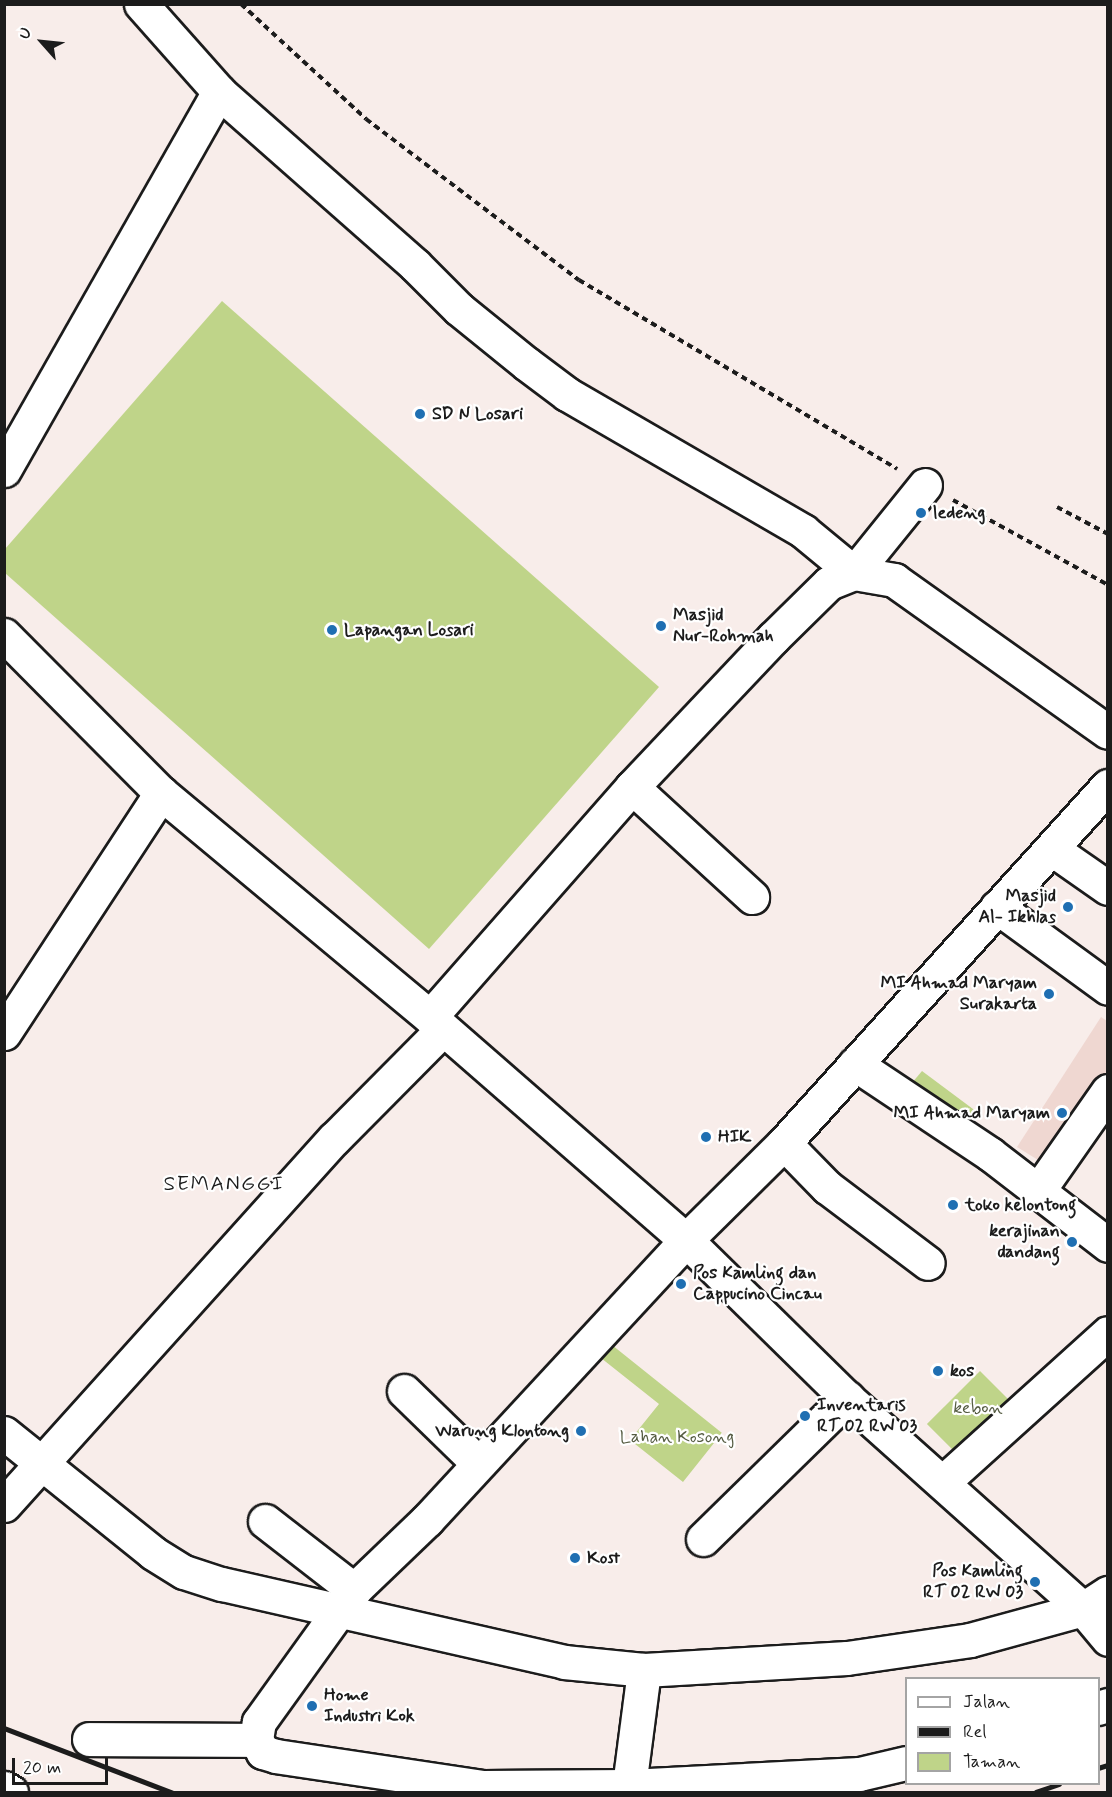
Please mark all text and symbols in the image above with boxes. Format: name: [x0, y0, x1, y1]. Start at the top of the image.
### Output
north arrow: [12, 12, 72, 72]
text: U: [14, 24, 37, 43]
place label: SD N Losari: [432, 403, 524, 425]
marker: SD N Losari: [413, 407, 427, 421]
place label: ledeng: [933, 502, 985, 524]
marker: ledeng: [914, 506, 928, 520]
place label: Masjid Nur-Rohmah: [673, 605, 774, 648]
place label: Lapangan Losari: [344, 619, 476, 641]
marker: Masjid Nur-Rohmah: [654, 619, 668, 633]
marker: Lapangan Losari: [325, 623, 339, 637]
place label: Masjid Al- Ikhlas: [979, 886, 1056, 928]
marker: Masjid Al- Ikhlas: [1061, 900, 1075, 914]
place label: MI Ahmad Maryam Surakarta: [882, 973, 1037, 1016]
marker: MI Ahmad Maryam Surakarta: [1042, 987, 1056, 1001]
place label: MI Ahmad Maryam: [895, 1102, 1050, 1124]
marker: MI Ahmad Maryam: [1055, 1106, 1069, 1120]
place label: HIK: [718, 1126, 751, 1148]
marker: HIK: [699, 1130, 713, 1144]
district label: SEMANGGI: [166, 1171, 282, 1197]
place label: toko kelontong: [965, 1194, 1083, 1216]
marker: toko kelontong: [946, 1198, 960, 1212]
place label: kerajinan dandang: [989, 1221, 1060, 1264]
marker: kerajinan dandang: [1065, 1235, 1079, 1249]
place label: Pos Kamling dan Cappucino Cincau: [693, 1263, 823, 1306]
marker: Pos Kamling dan Cappucino Cincau: [674, 1277, 688, 1291]
place label: kos: [950, 1360, 974, 1382]
marker: kos: [931, 1364, 945, 1378]
place label: Inventaris RT 02 RW 03: [817, 1395, 917, 1438]
park label: kebon: [953, 1397, 1003, 1419]
marker: Inventaris RT 02 RW 03: [798, 1409, 812, 1423]
place label: Warung Klontong: [429, 1420, 569, 1442]
marker: Warung Klontong: [574, 1424, 588, 1438]
park label: Lahan Kosong: [619, 1426, 735, 1448]
place label: Kost: [587, 1547, 620, 1569]
marker: Kost: [568, 1551, 582, 1565]
place label: Pos Kamling RT 02 RW 03: [923, 1561, 1023, 1604]
marker: Pos Kamling RT 02 RW 03: [1028, 1575, 1042, 1589]
legend: [905, 1677, 1100, 1785]
place label: Home Industri Kok: [324, 1685, 417, 1728]
text: Jalan: [963, 1690, 1010, 1714]
marker: Home Industri Kok: [305, 1699, 319, 1713]
text: Rel: [963, 1720, 987, 1744]
scale bar: [15, 1746, 111, 1784]
text: Taman: [963, 1750, 1020, 1774]
text: 20 m: [23, 1756, 61, 1780]

